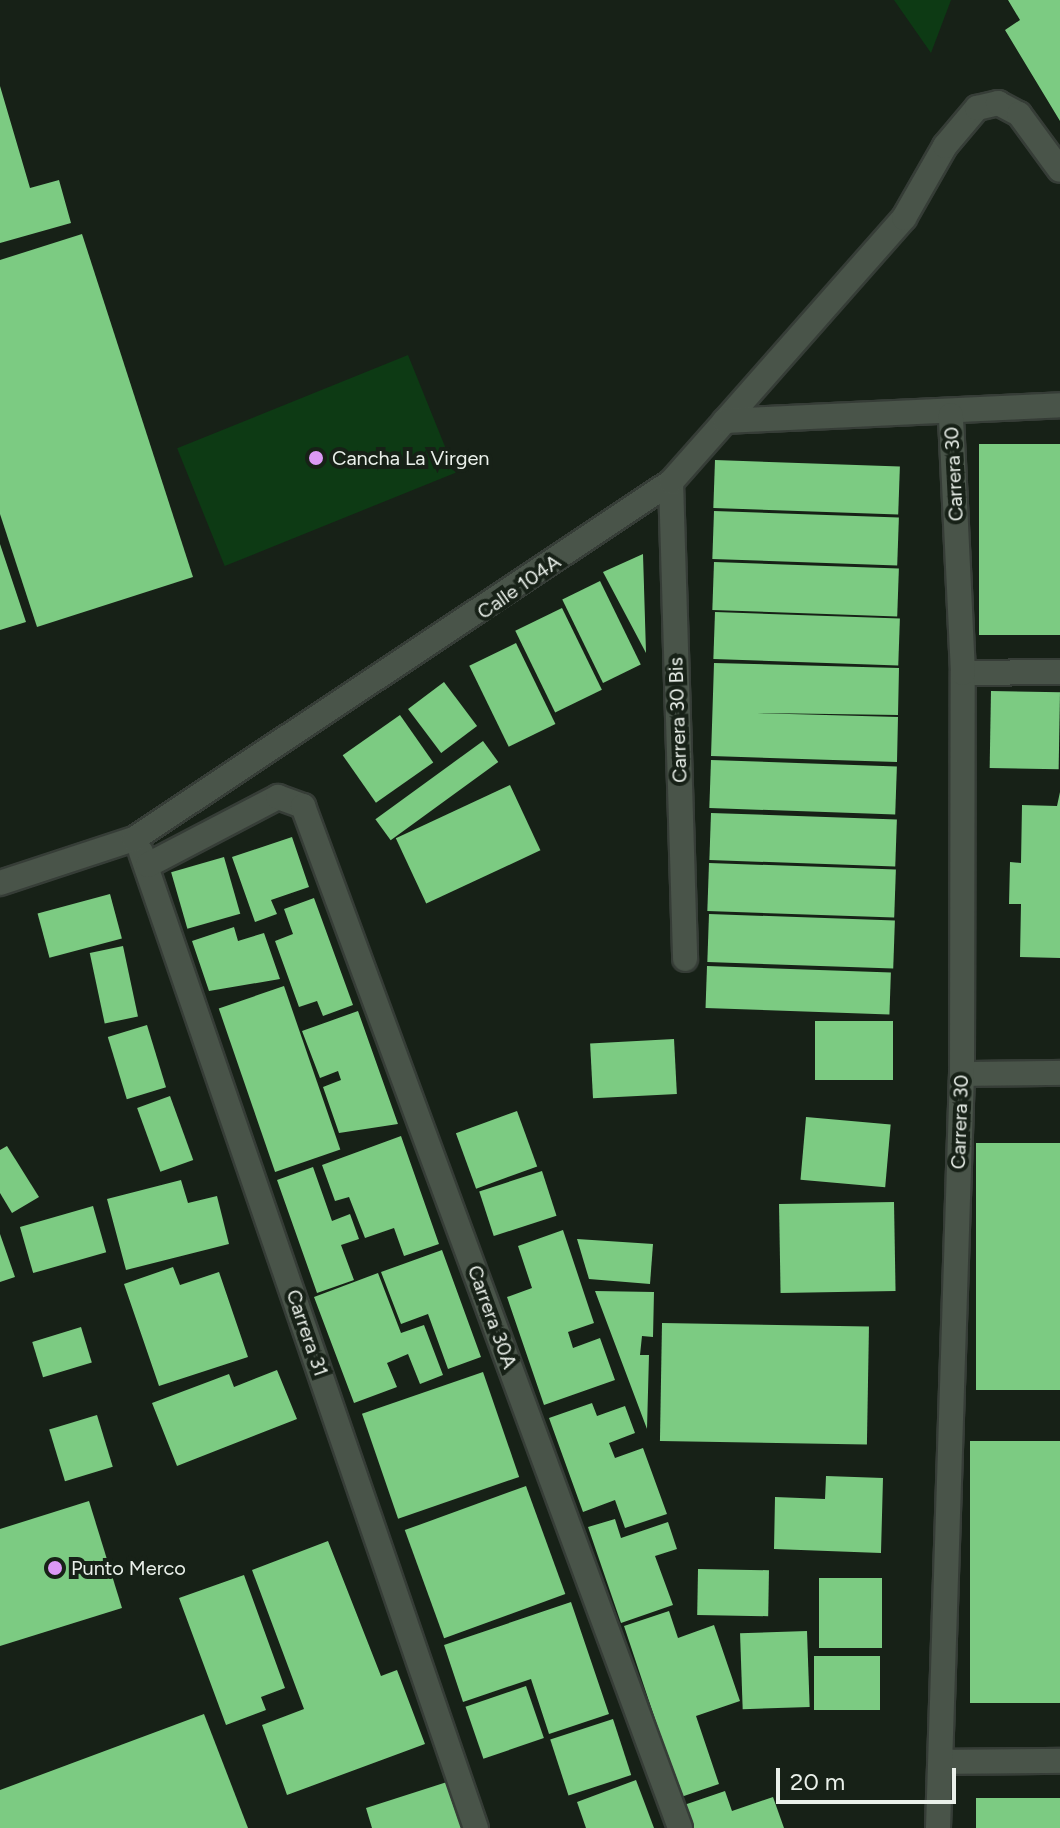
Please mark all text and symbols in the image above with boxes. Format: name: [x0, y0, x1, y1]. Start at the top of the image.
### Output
street label: Carrera 30: [940, 426, 968, 522]
place label: Cancha La Virgen: [332, 446, 490, 470]
marker: Cancha La Virgen: [307, 449, 325, 467]
street label: Calle 104A: [473, 550, 565, 624]
street label: Carrera 30 Bis: [664, 657, 692, 783]
street label: Carrera 30: [946, 1074, 974, 1170]
street label: Carrera 30A: [462, 1262, 522, 1372]
street label: Carrera 31: [281, 1286, 333, 1380]
place label: Punto Merco: [71, 1556, 186, 1580]
marker: Punto Merco: [46, 1559, 64, 1577]
scale bar: [780, 1752, 960, 1802]
text: 20 m: [790, 1767, 845, 1796]

